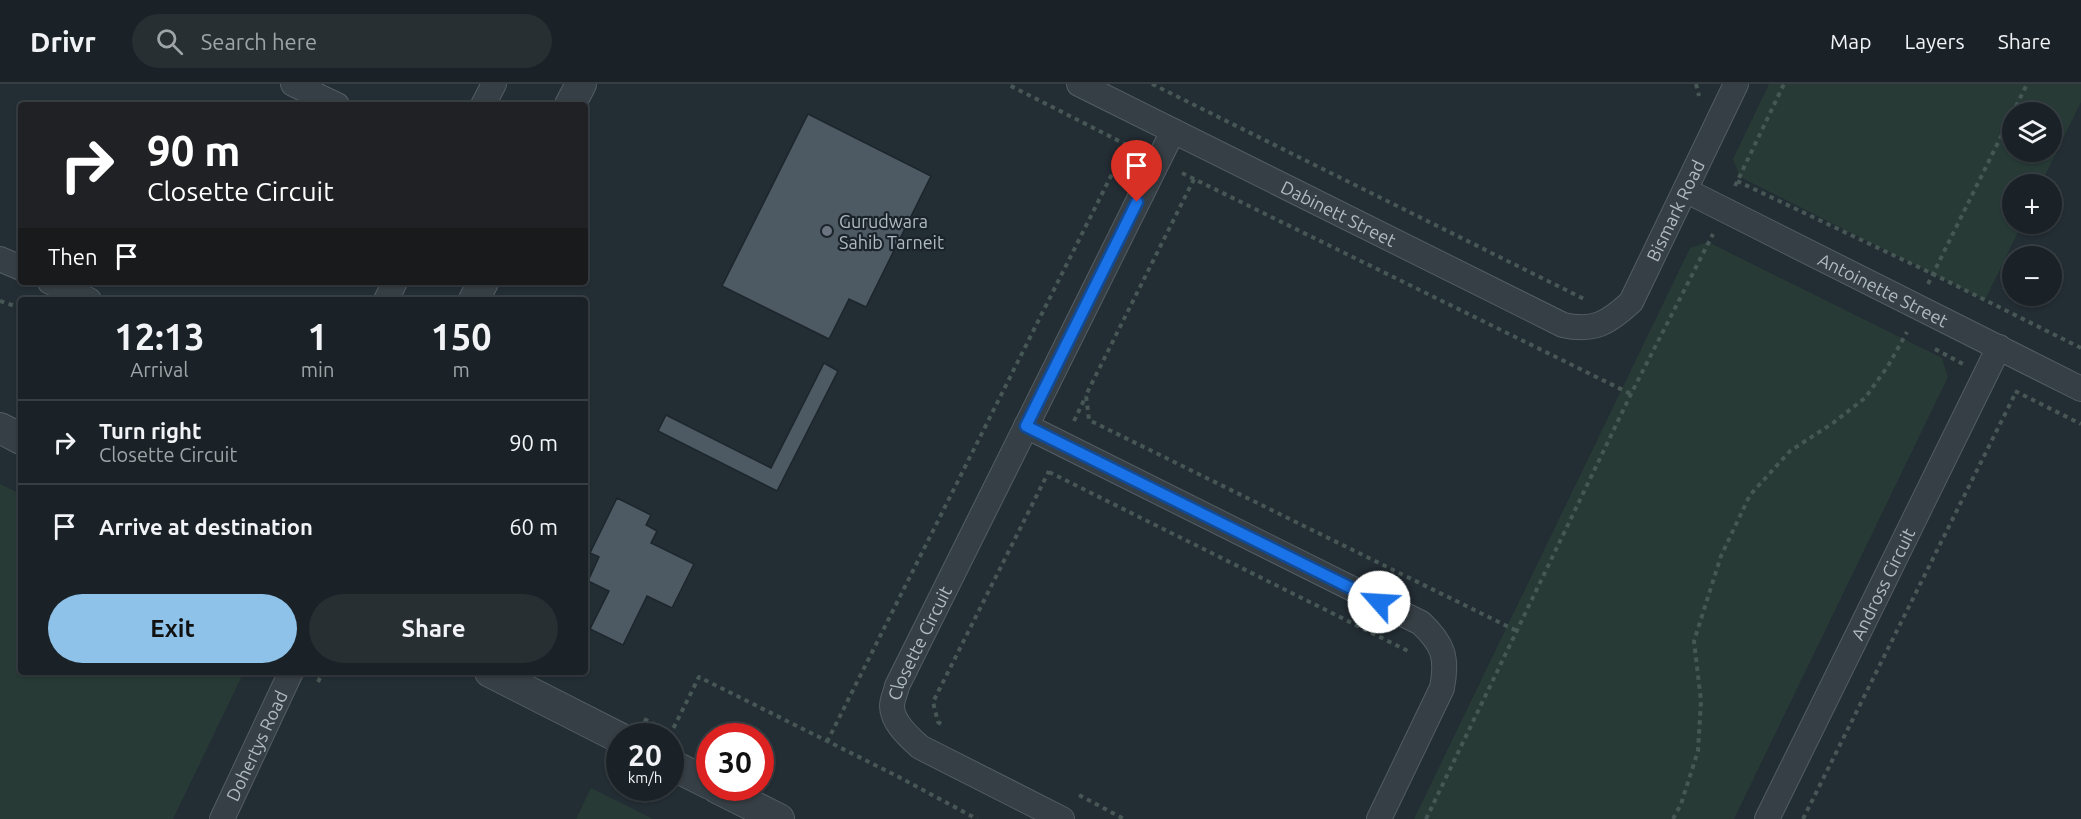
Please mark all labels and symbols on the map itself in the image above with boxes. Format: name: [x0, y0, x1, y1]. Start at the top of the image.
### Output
pin: [1111, 140, 1162, 202]
street label: Bismark Road: [1642, 157, 1708, 264]
street label: Dabinett Street: [1278, 176, 1399, 250]
place label: Gurudwara Sahib Tarneit: [839, 211, 944, 252]
marker: Gurudwara Sahib Tarneit: [820, 224, 834, 238]
street label: Antoinette Street: [1815, 249, 1952, 331]
street label: Andross Circuit: [1847, 525, 1918, 643]
position arrow: [1347, 570, 1411, 634]
street label: Closette Circuit: [883, 583, 955, 703]
street label: Dohertys Road: [222, 687, 291, 804]
speed limit sign: 30: [696, 723, 774, 801]

